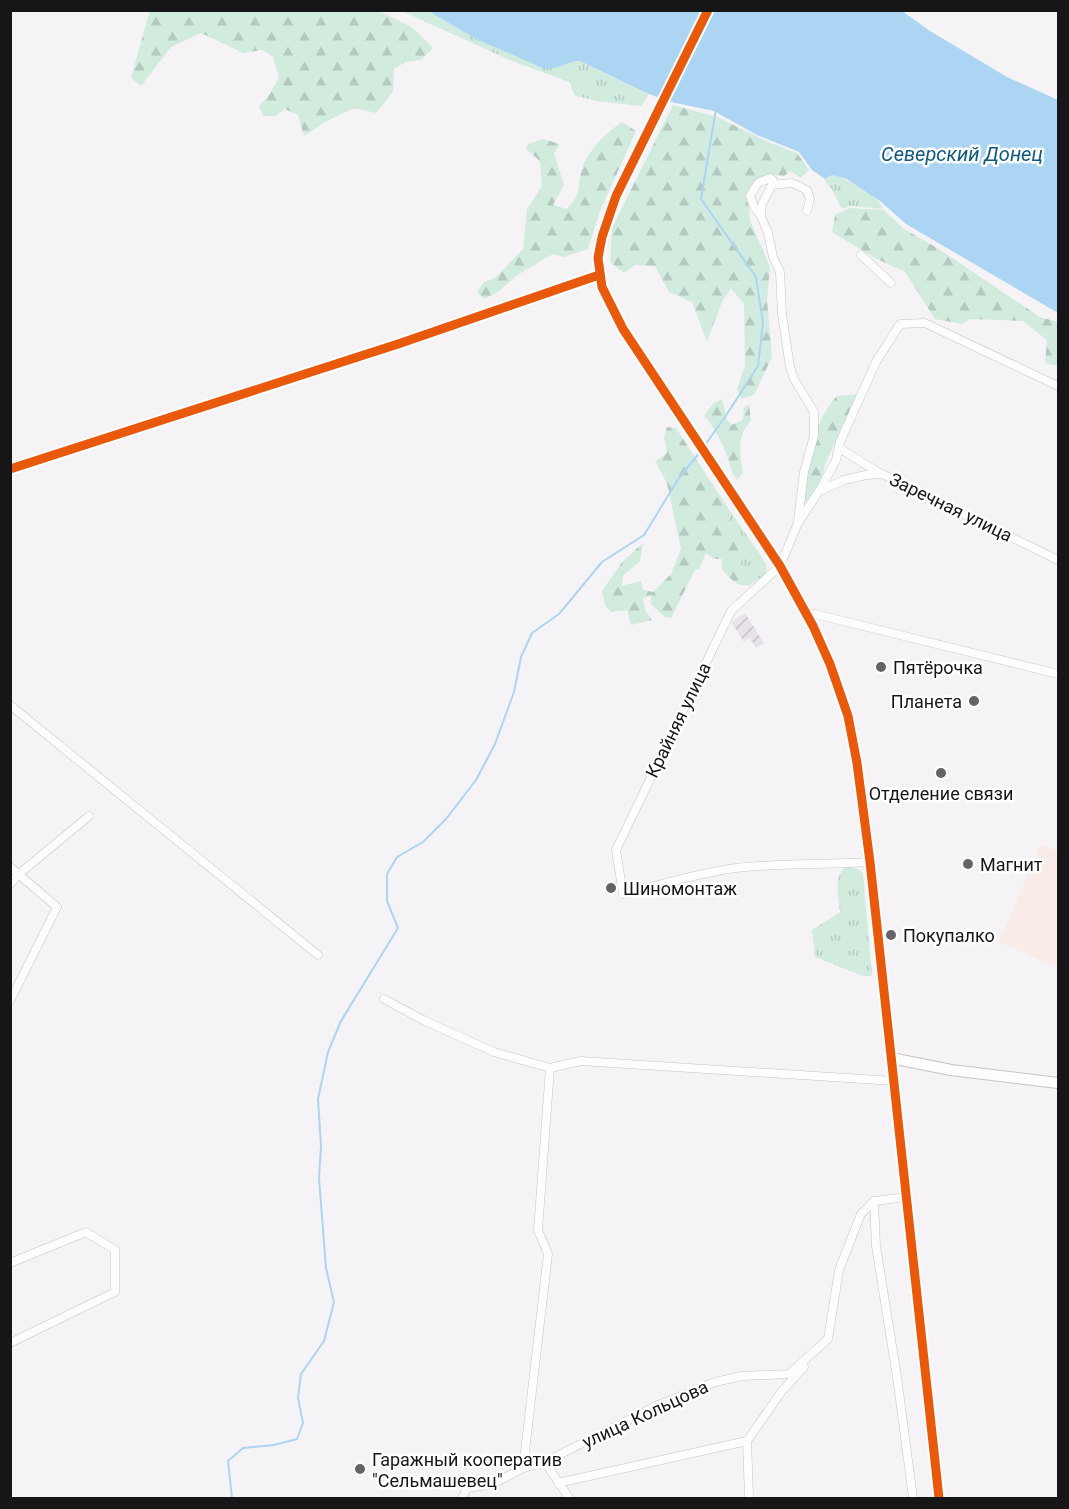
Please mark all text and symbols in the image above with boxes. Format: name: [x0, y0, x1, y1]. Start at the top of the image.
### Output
water label: Северский Донец: [881, 142, 1043, 166]
street label: Заречная улица: [886, 468, 1016, 546]
place label: Пятёрочка: [893, 657, 983, 678]
street label: Крайняя улица: [641, 659, 715, 781]
marker: Пятёрочка: [874, 660, 888, 674]
place label: Планета: [891, 691, 962, 712]
marker: Планета: [967, 694, 981, 708]
marker: Отделение связи: [934, 766, 948, 780]
place label: Отделение связи: [869, 783, 1013, 804]
place label: Магнит: [980, 854, 1043, 875]
marker: Магнит: [961, 857, 975, 871]
place label: Шиномонтаж: [623, 878, 737, 899]
marker: Шиномонтаж: [604, 881, 618, 895]
place label: Покупалко: [903, 925, 995, 946]
marker: Покупалко: [884, 928, 898, 942]
street label: улица Кольцова: [579, 1376, 711, 1452]
place label: Гаражный кооператив "Сельмашевец": [372, 1449, 562, 1491]
marker: Гаражный кооператив "Сельмашевец": [353, 1462, 367, 1476]

